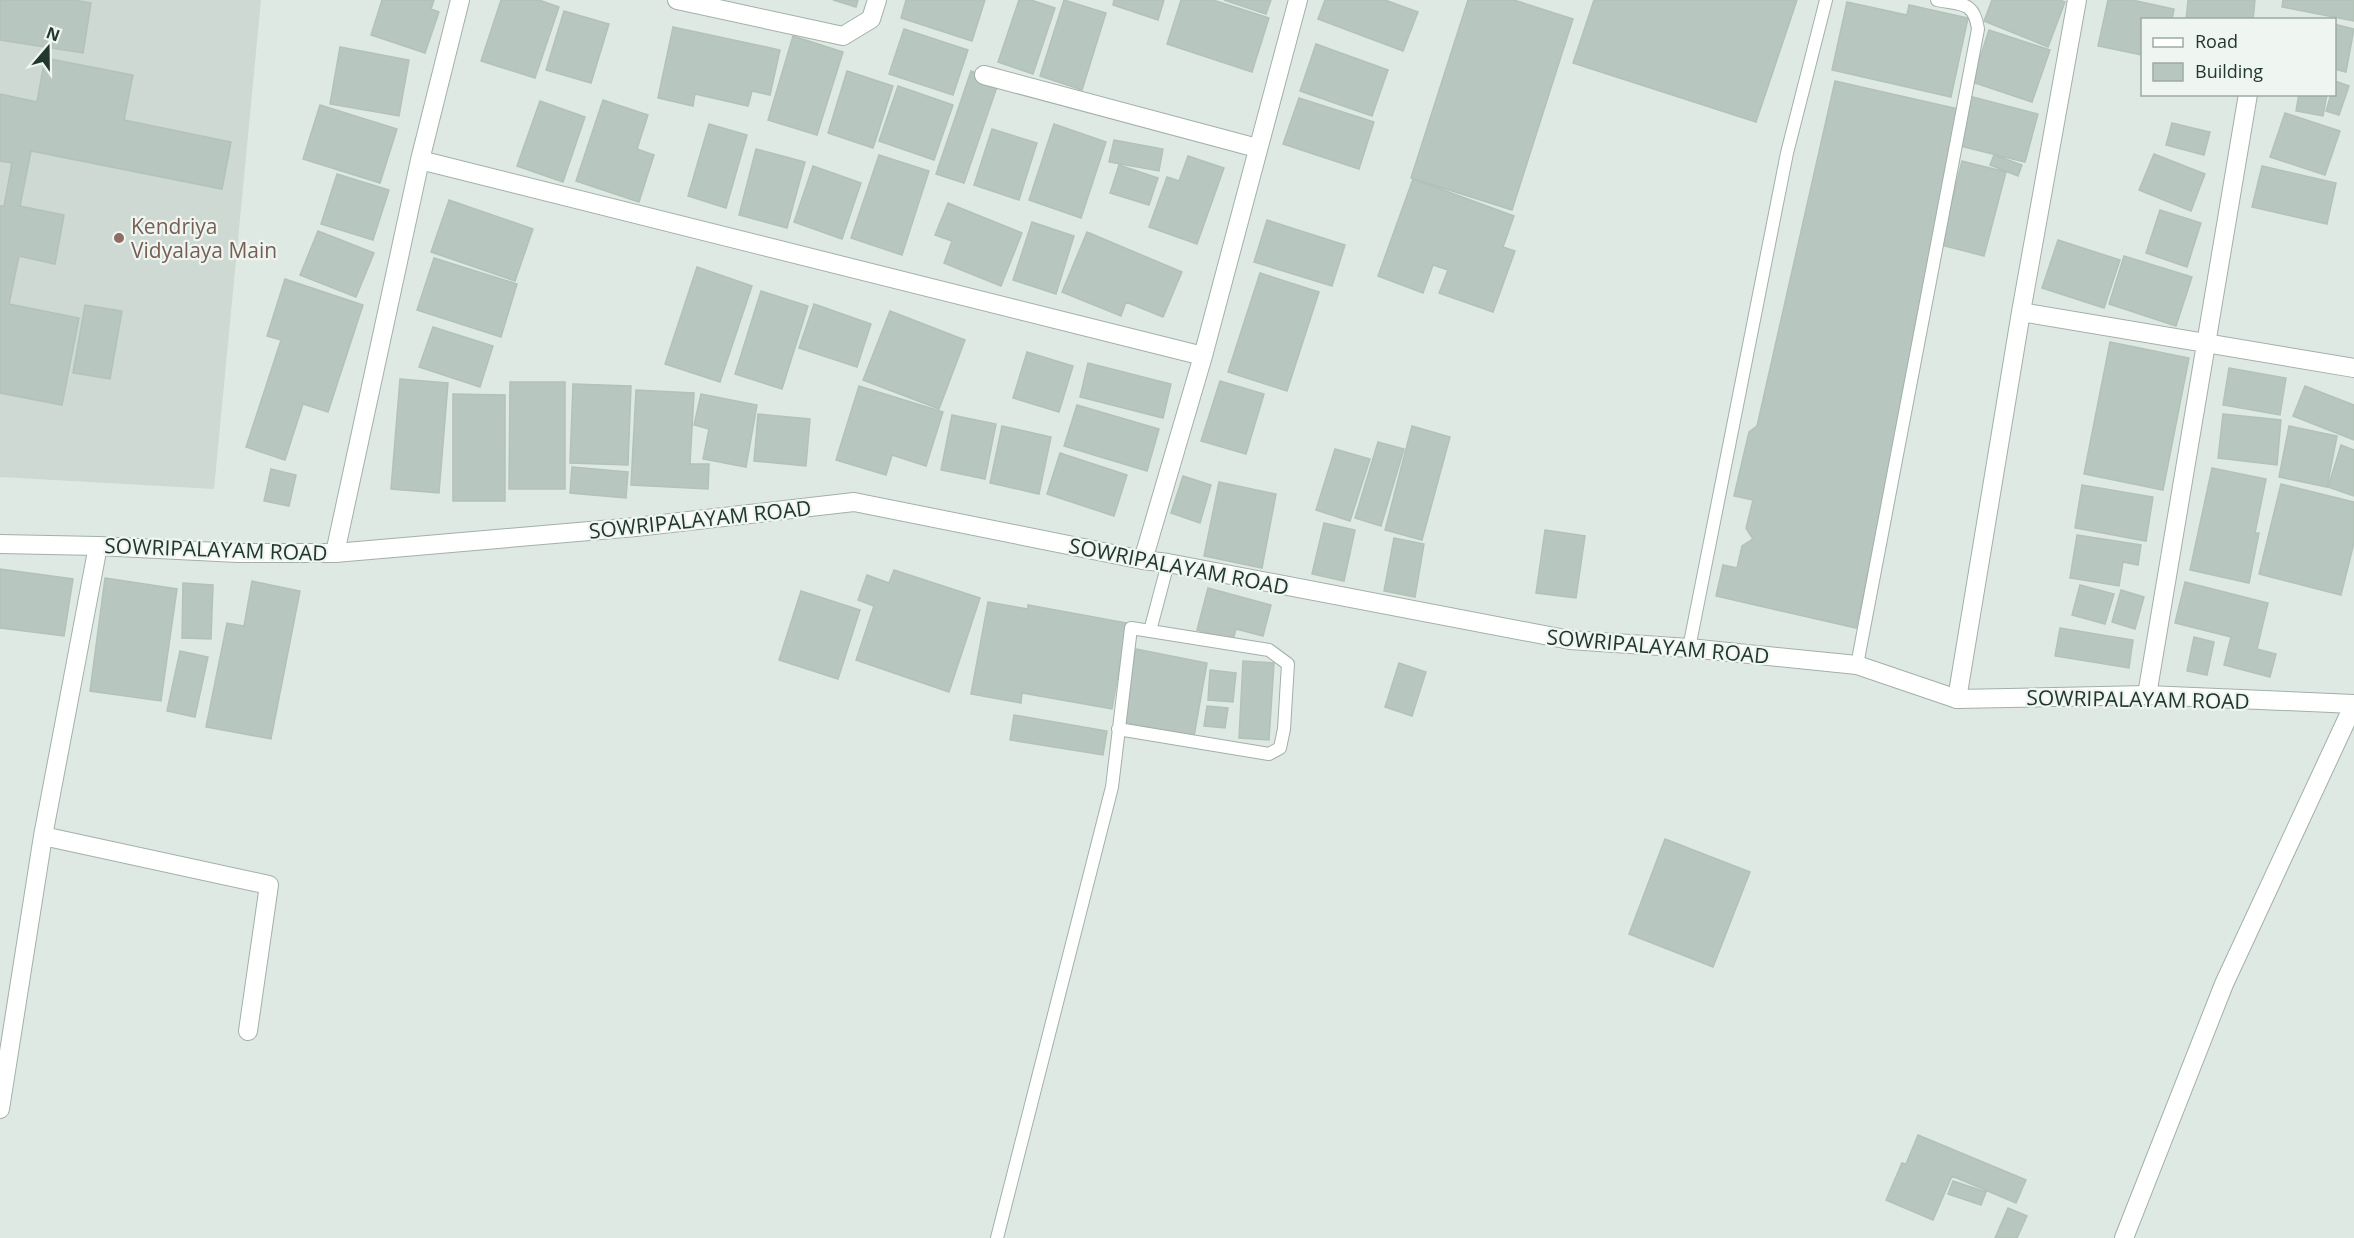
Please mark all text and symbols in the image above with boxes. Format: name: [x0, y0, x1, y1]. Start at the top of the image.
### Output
north arrow: [18, 18, 78, 78]
legend: [2141, 18, 2336, 96]
text: N: [43, 21, 63, 46]
text: Road: [2195, 29, 2238, 53]
text: Building: [2195, 59, 2263, 83]
place label: Kendriya Vidyalaya Main: [131, 212, 277, 264]
marker: Kendriya Vidyalaya Main: [112, 231, 126, 245]
street label: SOWRIPALAYAM ROAD: [587, 493, 813, 545]
street label: SOWRIPALAYAM ROAD: [104, 531, 328, 567]
street label: SOWRIPALAYAM ROAD: [1067, 531, 1291, 601]
street label: SOWRIPALAYAM ROAD: [1546, 622, 1770, 670]
street label: SOWRIPALAYAM ROAD: [2026, 683, 2250, 715]

